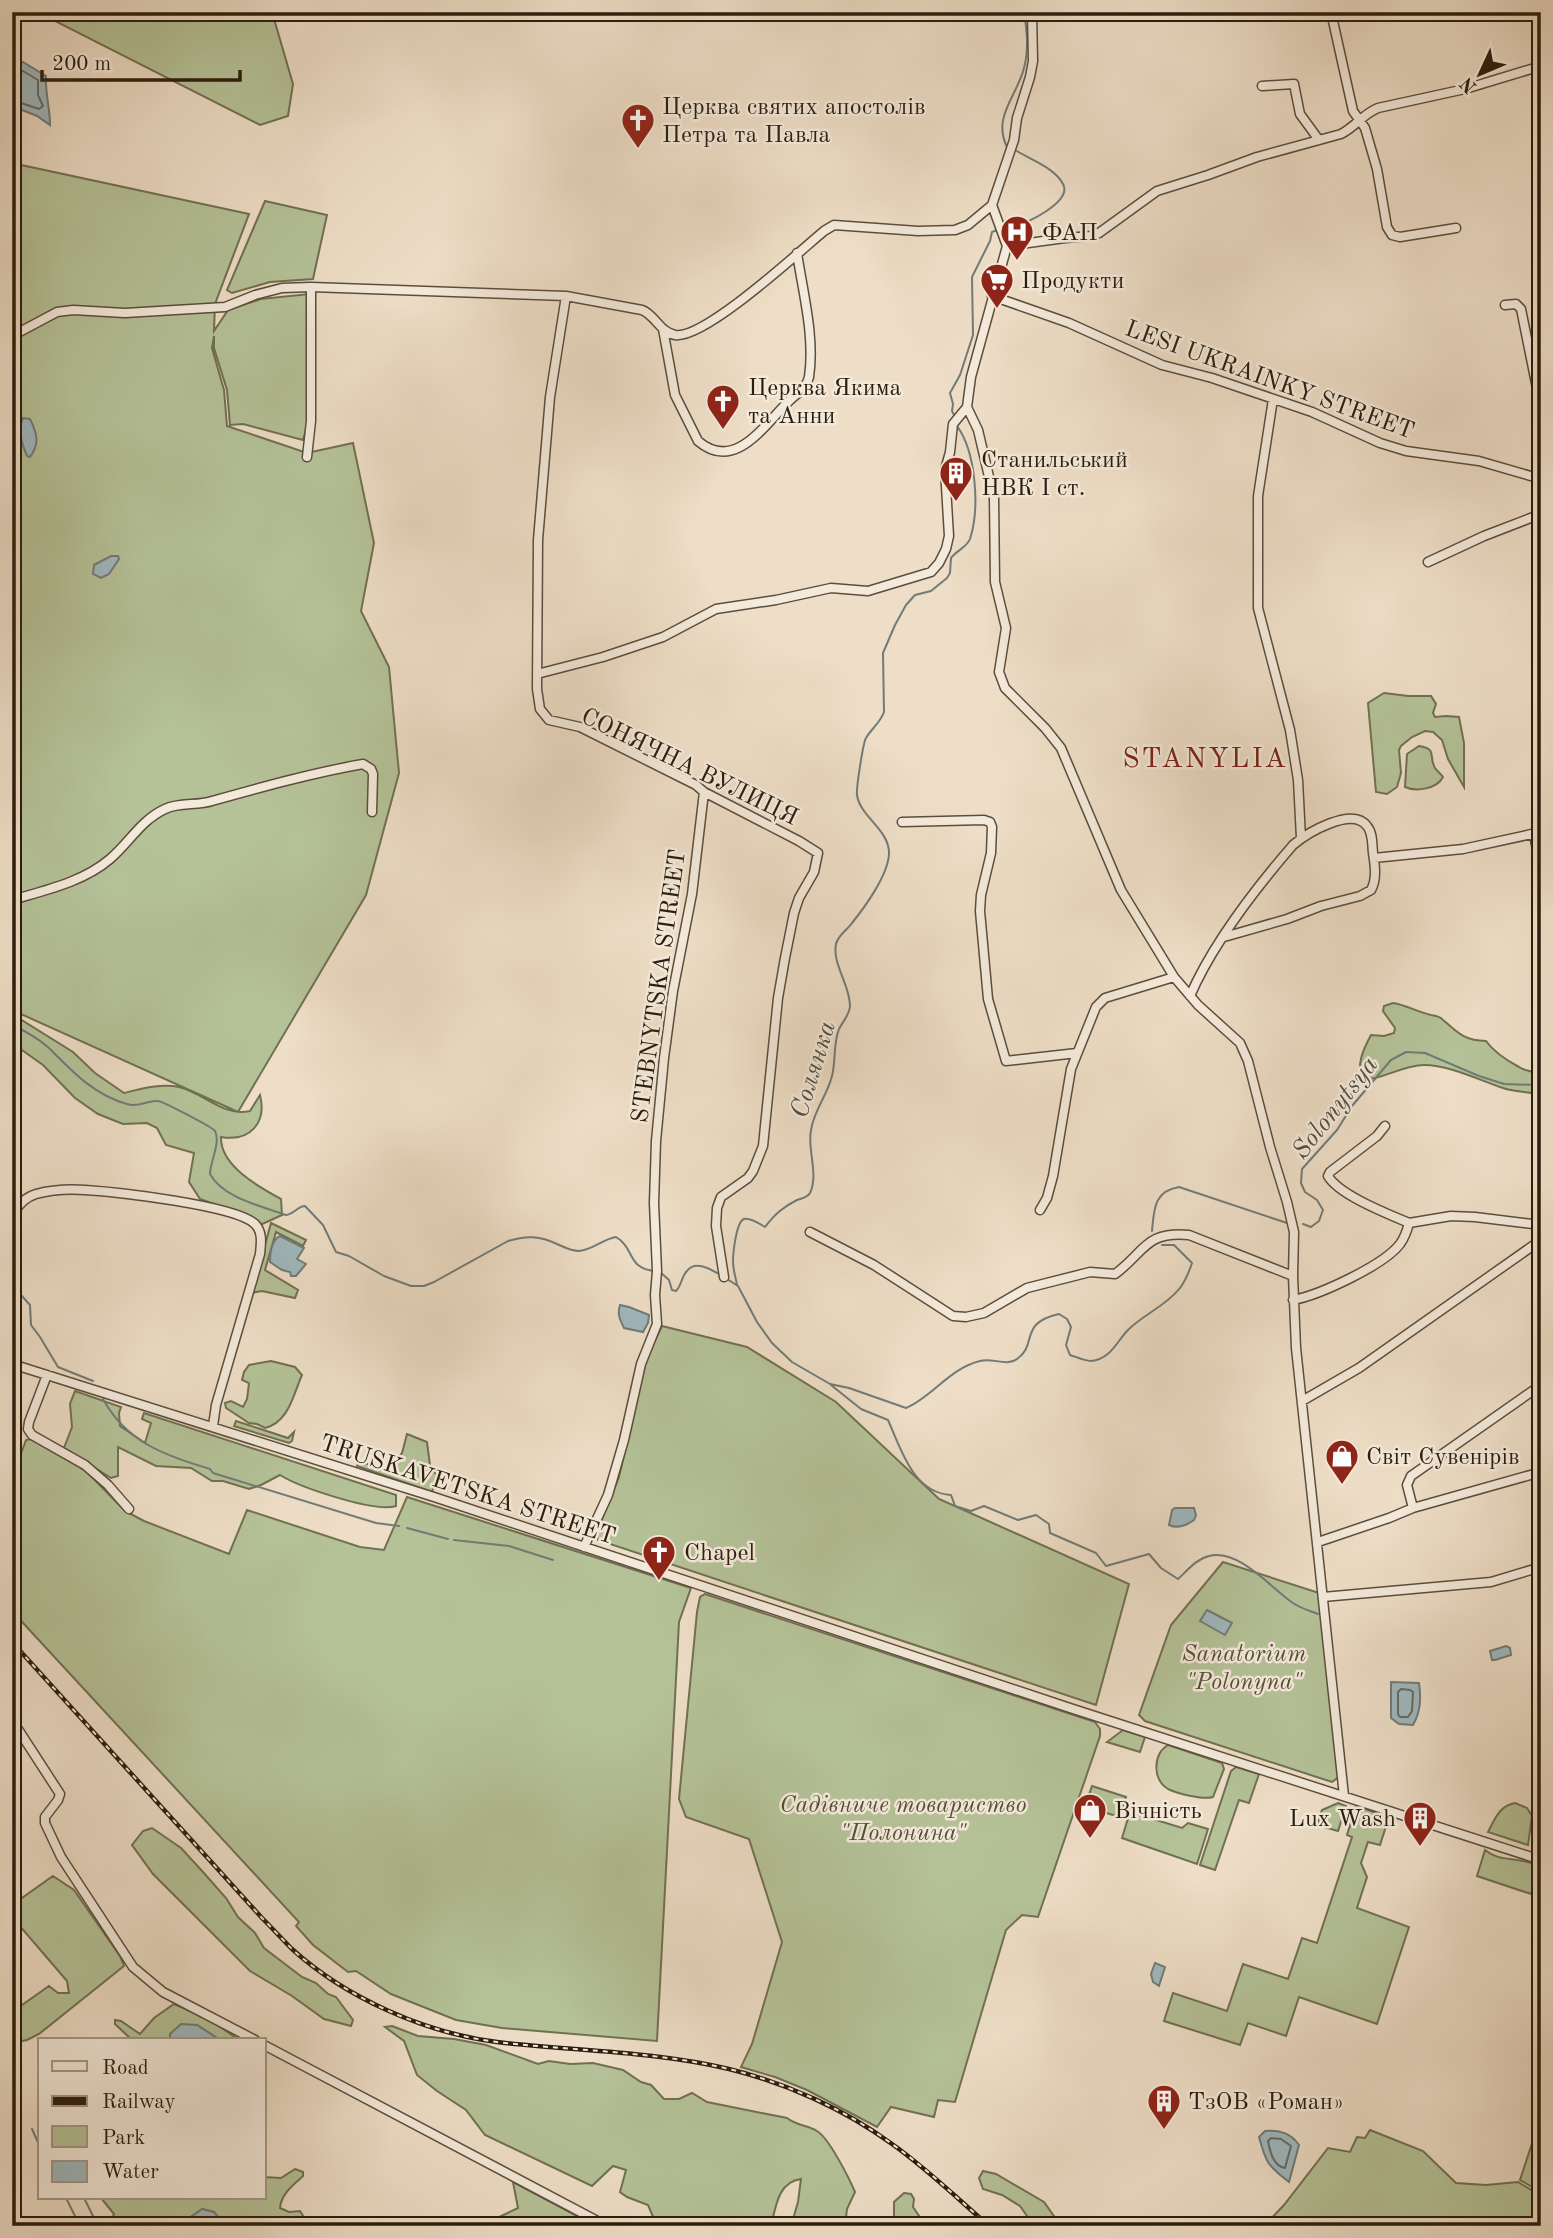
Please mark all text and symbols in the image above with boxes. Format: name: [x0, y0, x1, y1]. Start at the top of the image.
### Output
scale bar: [42, 38, 240, 82]
north arrow: [1444, 38, 1514, 108]
text: 200 m: [52, 54, 111, 75]
text: N: [1457, 72, 1481, 96]
place label: Церква святих апостолів Петра та Павла: [662, 96, 925, 148]
church icon: Церква святих апостолів Петра та Павла: [619, 101, 657, 150]
hospital icon: ФАП: [998, 213, 1036, 262]
place label: ФАП: [1042, 222, 1098, 246]
supermarket icon: Продукти: [978, 261, 1016, 310]
place label: Продукти: [1021, 270, 1124, 294]
street label: LESI UKRAINKY STREET: [1122, 317, 1417, 444]
place label: Церква Якима та Анни: [748, 377, 902, 429]
church icon: Церква Якима та Анни: [704, 382, 742, 431]
place label: Станильський НВК І ст.: [981, 449, 1128, 501]
building icon: Станильський НВК І ст.: [937, 454, 975, 503]
street label: СОНЯЧНА ВУЛИЦЯ: [577, 705, 801, 831]
district label: STANYLIA: [1122, 746, 1288, 774]
street label: STEBNYTSKA STREET: [629, 848, 691, 1124]
water label: Солянка: [787, 1018, 841, 1121]
water label: Solonytsya: [1288, 1052, 1384, 1164]
street label: TRUSKAVETSKA STREET: [317, 1432, 618, 1550]
shop icon: Світ Сувенірів: [1323, 1437, 1361, 1486]
place label: Світ Сувенірів: [1366, 1446, 1520, 1470]
church icon: Chapel: [640, 1533, 678, 1582]
place label: Chapel: [684, 1542, 755, 1566]
park label: Sanatorium "Polonyna": [1182, 1643, 1306, 1695]
shop icon: Вічність: [1071, 1791, 1109, 1840]
park label: Садівниче товариство "Полонина": [779, 1794, 1027, 1846]
building icon: Lux Wash: [1401, 1799, 1439, 1848]
place label: Вічність: [1114, 1800, 1202, 1824]
place label: Lux Wash: [1289, 1808, 1396, 1832]
legend: [38, 2038, 266, 2200]
text: Road: [102, 2058, 149, 2079]
building icon: ТзОВ «Роман»: [1145, 2082, 1183, 2131]
place label: ТзОВ «Роман»: [1188, 2091, 1344, 2115]
text: Railway: [102, 2092, 176, 2113]
text: Park: [102, 2128, 145, 2149]
text: Water: [102, 2162, 159, 2183]

